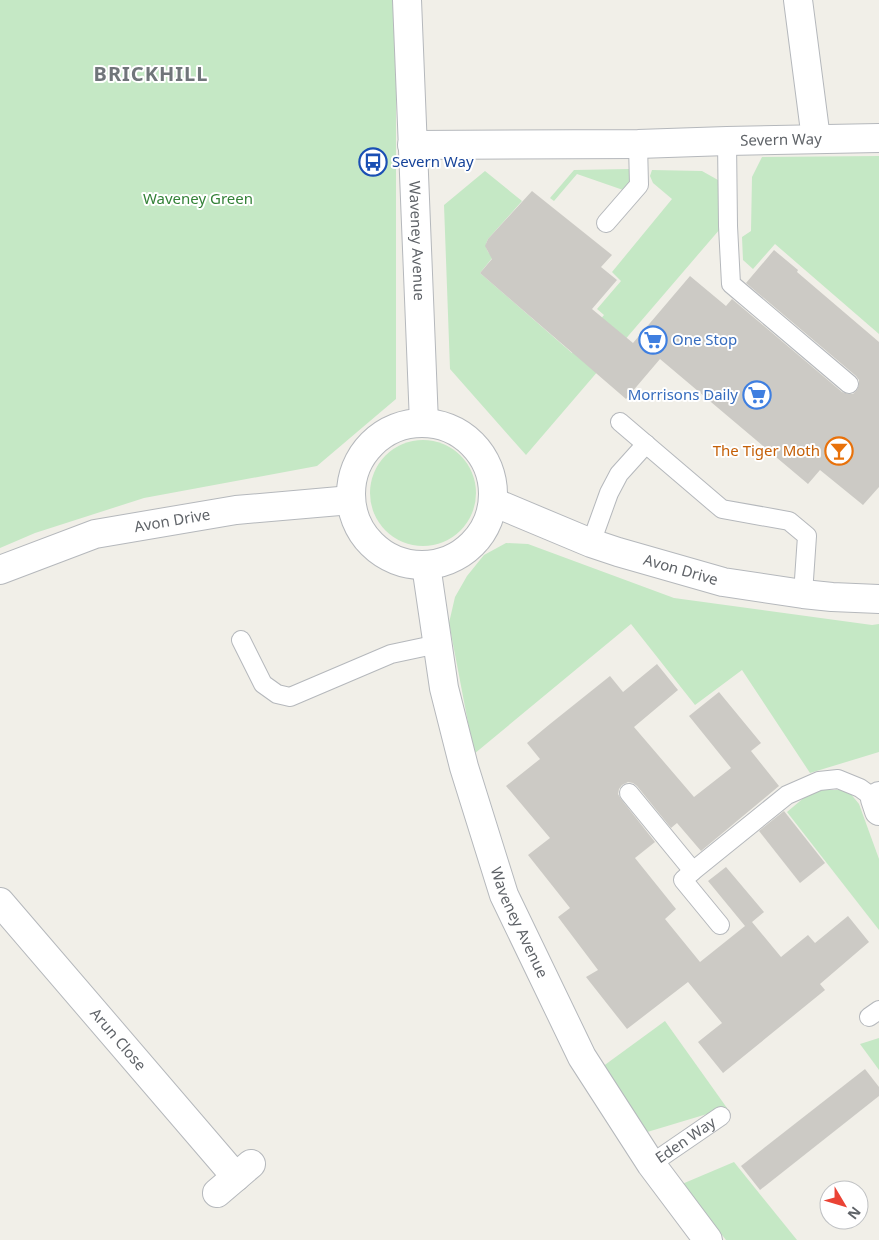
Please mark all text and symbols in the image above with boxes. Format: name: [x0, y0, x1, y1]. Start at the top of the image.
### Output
district label: BRICKHILL: [94, 60, 208, 87]
street label: Severn Way: [740, 128, 822, 150]
bus stop icon: Severn Way: [358, 147, 388, 177]
place label: Severn Way: [392, 151, 474, 171]
street label: Waveney Avenue: [405, 180, 430, 301]
park label: Waveney Green: [143, 188, 253, 208]
supermarket icon: One Stop: [638, 325, 668, 355]
place label: One Stop: [672, 329, 737, 349]
supermarket icon: Morrisons Daily: [742, 380, 772, 410]
place label: Morrisons Daily: [628, 384, 738, 404]
bar icon: The Tiger Moth: [824, 436, 854, 466]
place label: The Tiger Moth: [713, 440, 820, 460]
street label: Avon Drive: [133, 504, 212, 536]
street label: Avon Drive: [641, 549, 721, 589]
street label: Waveney Avenue: [487, 864, 553, 981]
street label: Arun Close: [86, 1003, 151, 1074]
street label: Eden Way: [651, 1111, 719, 1167]
north arrow: [819, 1180, 869, 1230]
text: N: [844, 1203, 866, 1224]

